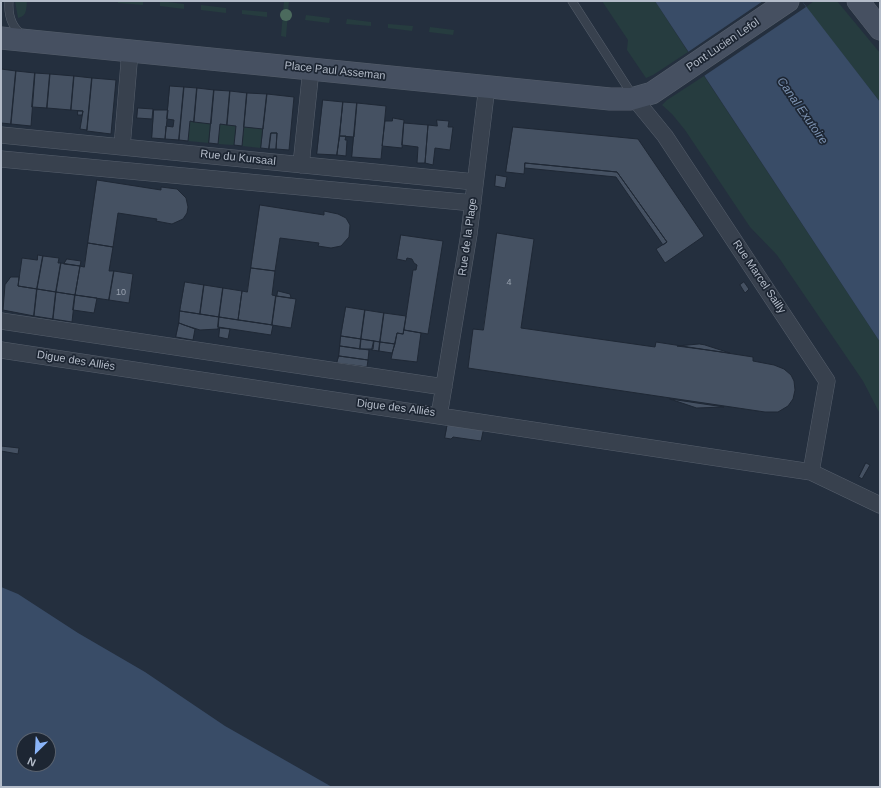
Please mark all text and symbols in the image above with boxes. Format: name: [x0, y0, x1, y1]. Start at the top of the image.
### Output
street label: Pont Lucien Lefol: [684, 16, 762, 74]
street label: Place Paul Asseman: [284, 59, 386, 83]
water label: Canal Exutoire: [774, 75, 830, 147]
street label: Rue du Kursaal: [200, 147, 276, 169]
street label: Rue de la Plage: [456, 197, 480, 277]
street label: Rue Marcel Sailly: [730, 238, 788, 316]
house number: 4: [506, 278, 512, 288]
house number: 10: [116, 288, 126, 298]
street label: Digue des Alliés: [36, 348, 116, 374]
street label: Digue des Alliés: [356, 397, 436, 419]
north arrow: [16, 732, 56, 772]
text: N: [25, 755, 38, 769]

